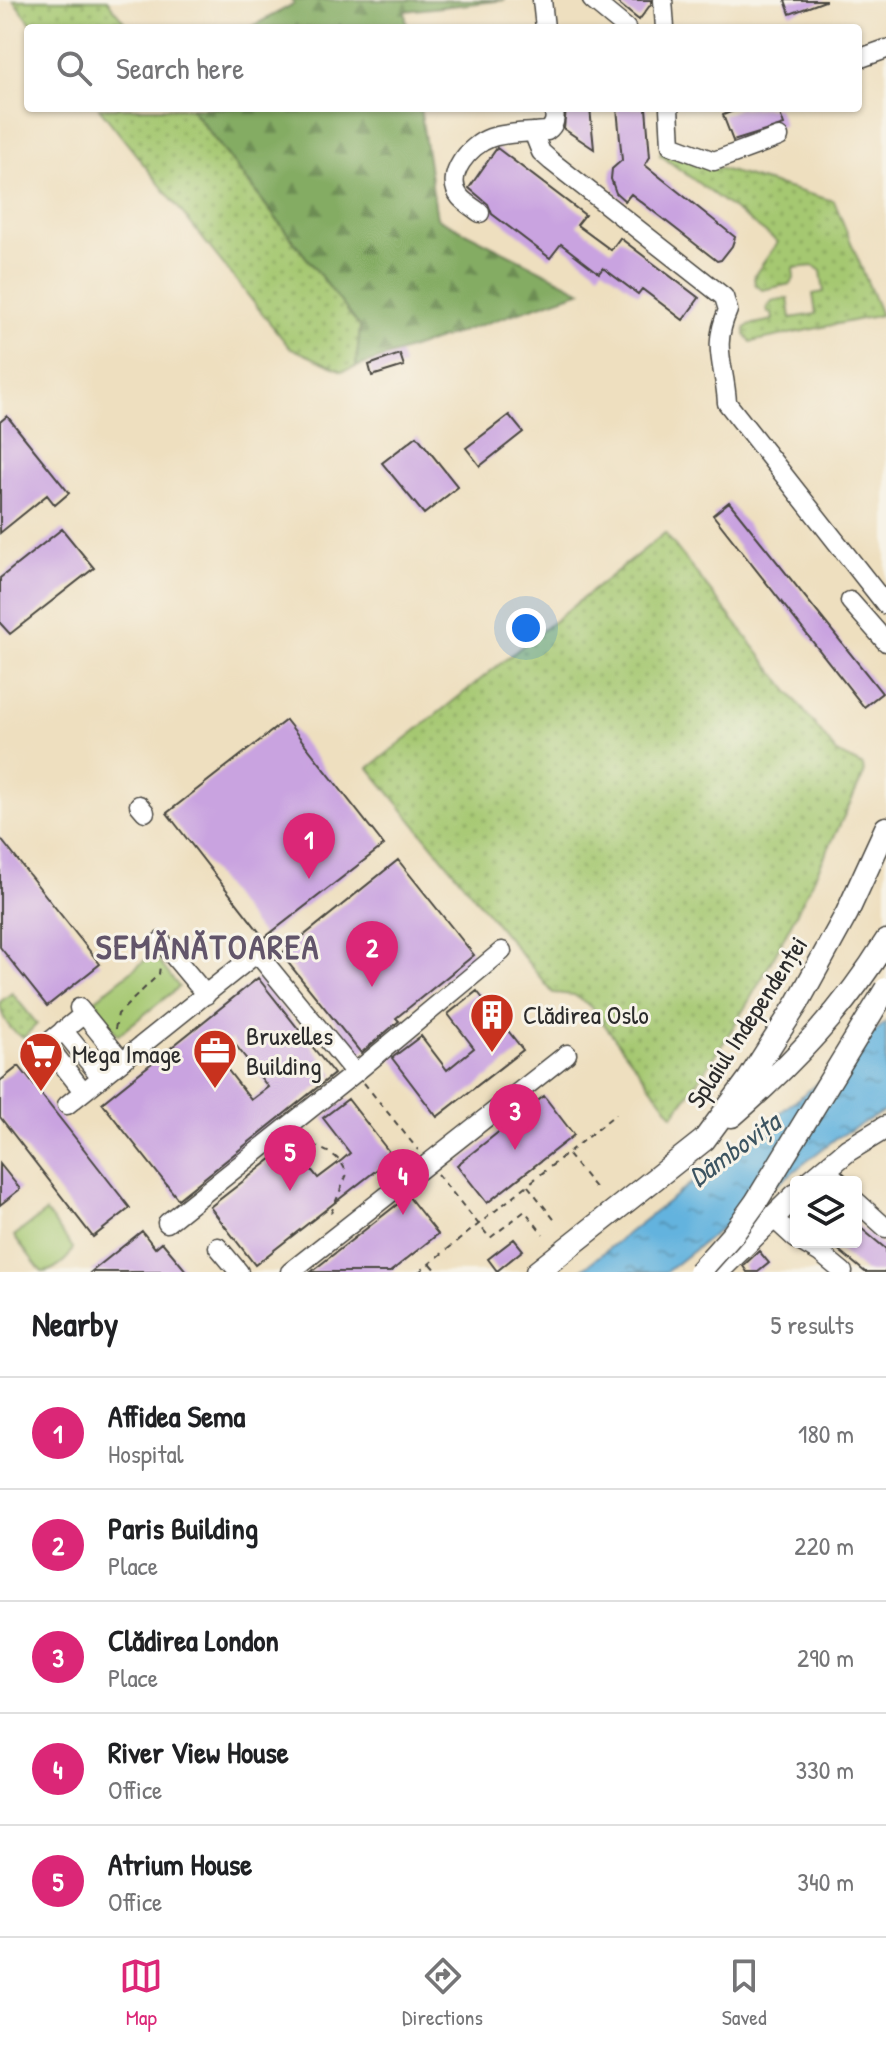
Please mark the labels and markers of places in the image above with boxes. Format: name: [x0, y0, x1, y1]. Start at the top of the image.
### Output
pin: 1: [283, 813, 335, 879]
pin: 2: [346, 921, 398, 987]
building icon: Clădirea Oslo: [468, 991, 516, 1054]
place label: Clădirea Oslo: [523, 997, 649, 1032]
place label: Bruxelles Building: [246, 1018, 333, 1083]
office icon: Bruxelles Building: [191, 1027, 239, 1090]
supermarket icon: Mega Image: [17, 1030, 65, 1093]
place label: Mega Image: [72, 1036, 181, 1071]
pin: 3: [489, 1084, 541, 1150]
pin: 5: [264, 1125, 316, 1191]
pin: 4: [377, 1149, 429, 1215]

